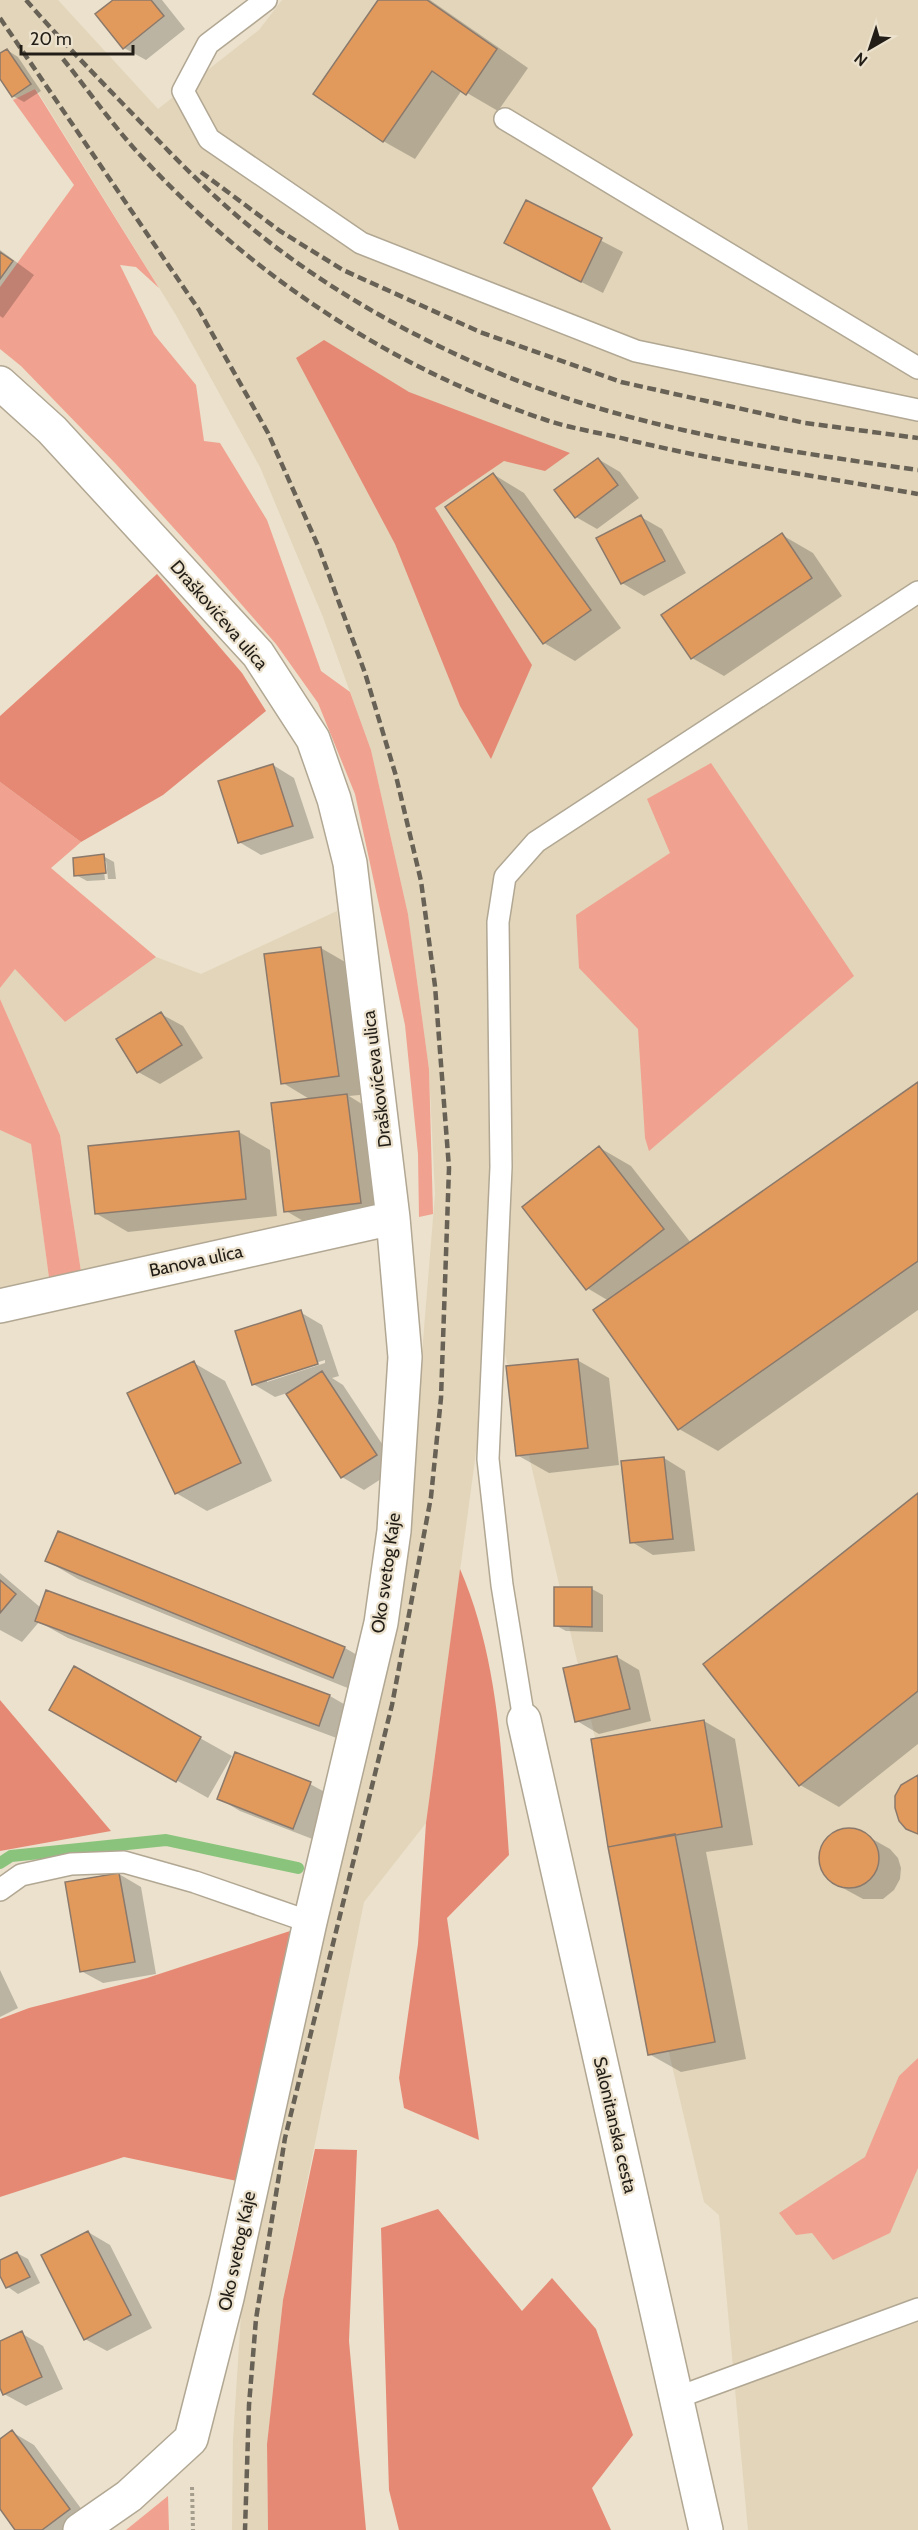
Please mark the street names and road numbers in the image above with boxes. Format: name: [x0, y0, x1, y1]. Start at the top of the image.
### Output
street label: Draškovićeva ulica: [166, 556, 273, 674]
street label: Draškovićeva ulica: [358, 1009, 396, 1149]
street label: Banova ulica: [147, 1240, 245, 1282]
street label: Oko svetog Kaje: [367, 1511, 405, 1635]
street label: Salonitanska cesta: [589, 2055, 641, 2196]
street label: Oko svetog Kaje: [214, 2189, 260, 2313]

